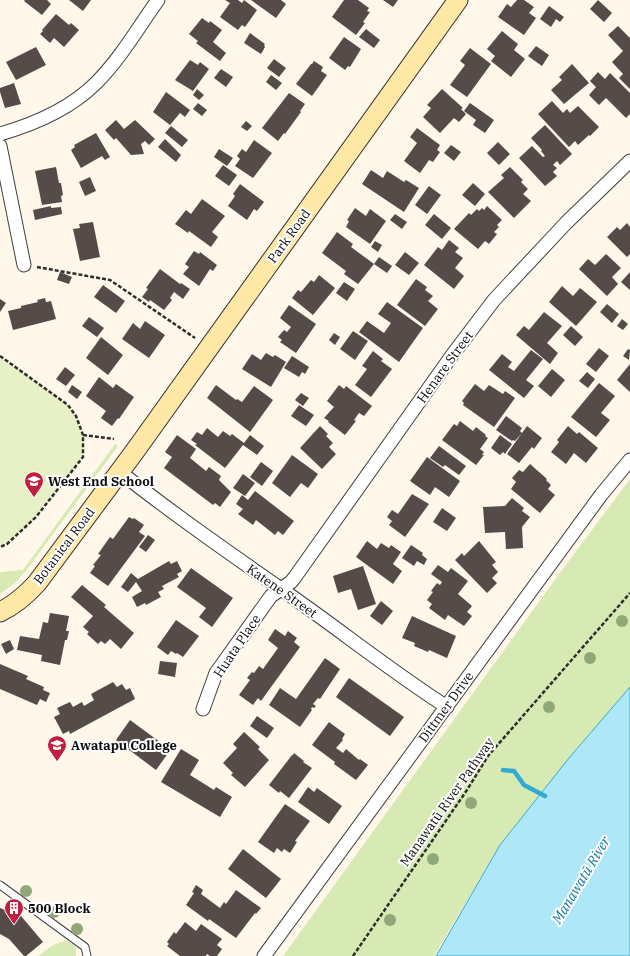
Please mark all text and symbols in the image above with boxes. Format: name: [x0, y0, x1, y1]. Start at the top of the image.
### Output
street label: Park Road: [264, 206, 314, 266]
street label: Henare Street: [413, 327, 477, 406]
school or university icon: West End School: [23, 470, 45, 498]
place label: West End School: [48, 473, 154, 490]
street label: Botanical Road: [30, 504, 98, 588]
street label: Katene Street: [243, 560, 321, 622]
street label: Huata Place: [210, 611, 264, 681]
street label: Dittmer Drive: [415, 668, 477, 746]
school or university icon: Awatapu College: [46, 734, 68, 762]
street label: Manawatū River Pathway: [396, 734, 498, 870]
place label: Awatapu College: [71, 737, 177, 754]
water label: Manawatū River: [547, 832, 615, 928]
building icon: 500 Block: [3, 897, 25, 925]
place label: 500 Block: [28, 900, 91, 917]

